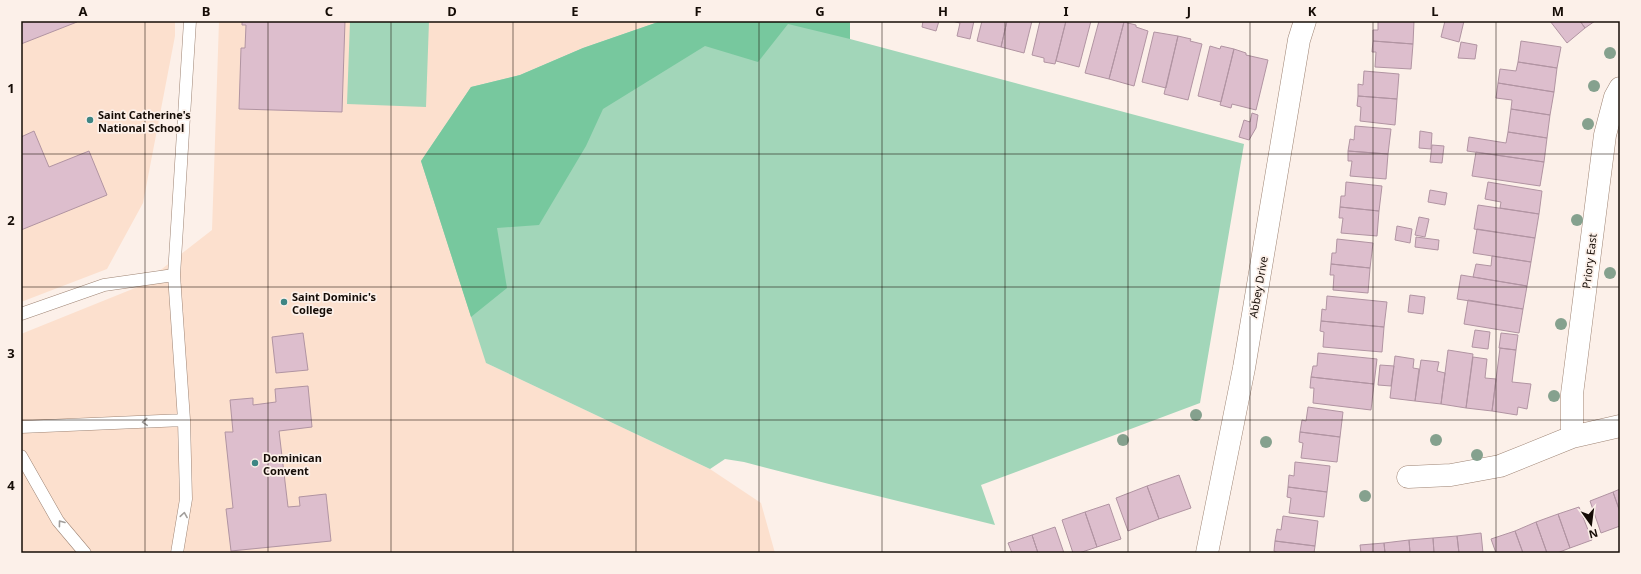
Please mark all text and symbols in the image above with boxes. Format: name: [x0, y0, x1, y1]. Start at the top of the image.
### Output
text: A: [79, 2, 88, 20]
text: B: [202, 2, 210, 20]
text: C: [325, 2, 333, 20]
text: D: [447, 2, 457, 20]
text: E: [571, 2, 579, 20]
text: F: [694, 2, 702, 20]
text: G: [815, 2, 825, 20]
text: H: [938, 2, 948, 20]
text: I: [1063, 2, 1069, 20]
text: J: [1186, 2, 1191, 20]
text: K: [1308, 2, 1317, 20]
text: L: [1431, 2, 1439, 20]
text: M: [1552, 2, 1564, 20]
text: 1: [7, 79, 15, 97]
place label: Saint Catherine's National School: [98, 107, 191, 135]
marker: Saint Catherine's National School: [85, 115, 95, 125]
text: 2: [7, 211, 15, 229]
street label: Priory East: [1578, 233, 1600, 289]
street label: Abbey Drive: [1245, 255, 1271, 319]
place label: Saint Dominic's College: [292, 289, 377, 317]
marker: Saint Dominic's College: [279, 297, 289, 307]
text: 3: [7, 344, 15, 362]
one-way arrow: [142, 418, 148, 426]
place label: Dominican Convent: [263, 450, 322, 478]
marker: Dominican Convent: [250, 458, 260, 468]
text: 4: [7, 476, 15, 494]
north arrow: [1571, 504, 1611, 544]
one-way arrow: [179, 511, 187, 518]
one-way arrow: [58, 520, 65, 527]
text: N: [1587, 526, 1600, 543]

